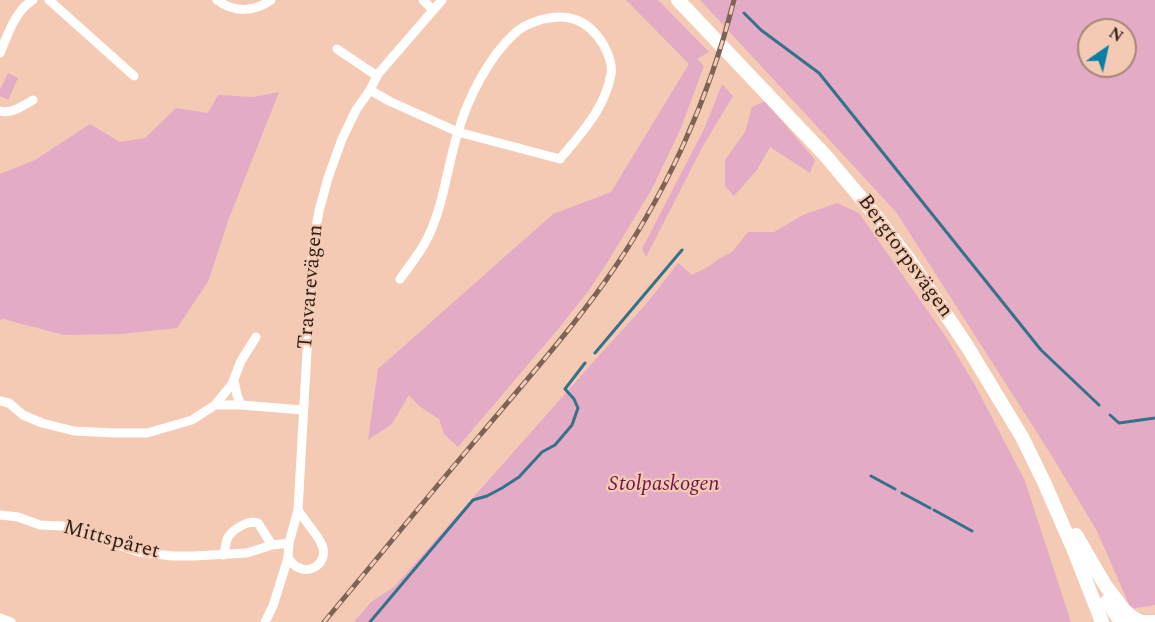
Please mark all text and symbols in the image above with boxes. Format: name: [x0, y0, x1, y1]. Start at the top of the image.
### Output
north arrow: [1077, 18, 1137, 78]
text: N: [1104, 21, 1128, 48]
street label: Bergtorpsvägen: [851, 191, 957, 323]
street label: Travarevägen: [294, 224, 330, 350]
park label: Stolpaskogen: [608, 473, 720, 499]
street label: Mittspåret: [60, 516, 162, 566]

